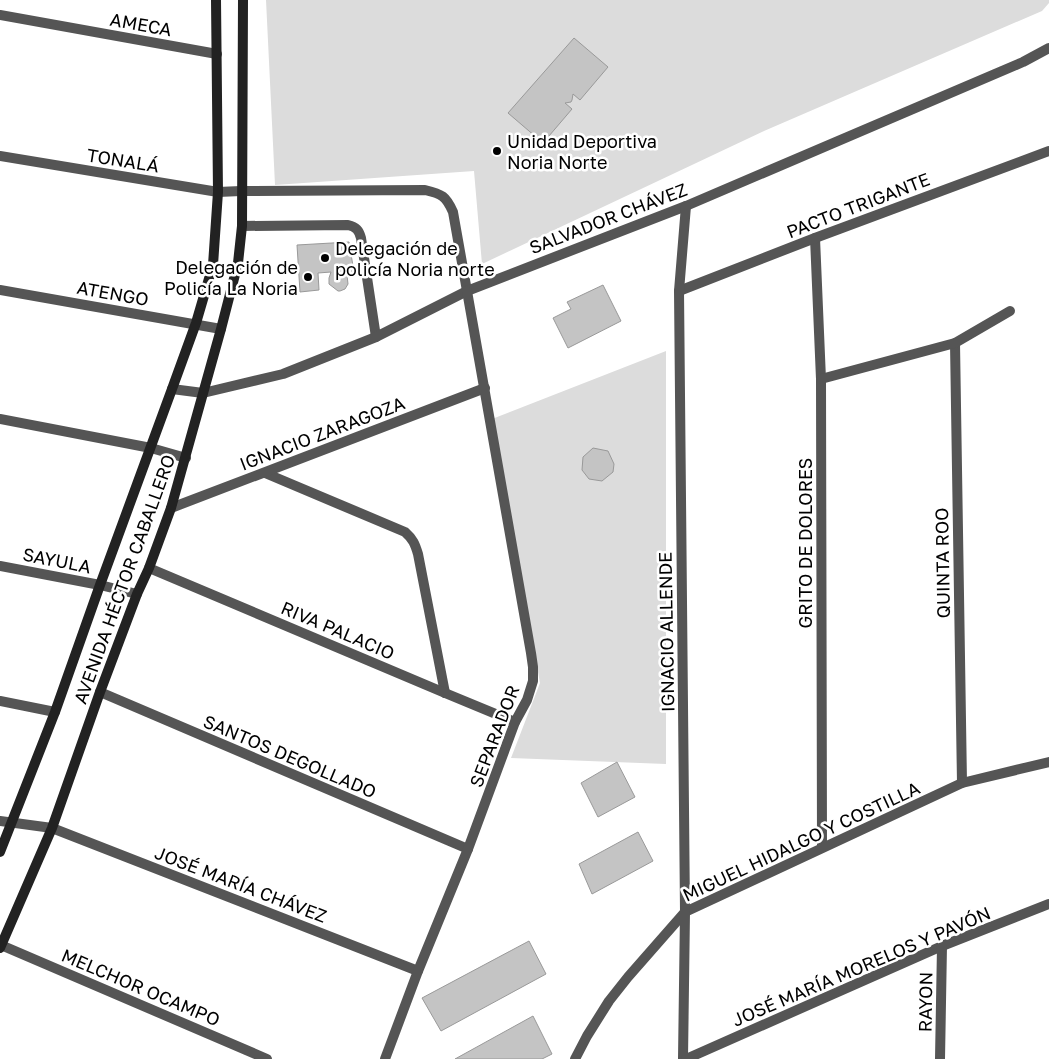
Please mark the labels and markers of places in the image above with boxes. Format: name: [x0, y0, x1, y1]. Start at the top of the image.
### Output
place label: Unidad Deportiva Noria Norte: [507, 130, 657, 173]
marker: Unidad Deportiva Noria Norte: [491, 145, 503, 157]
place label: Delegación de policía Noria norte: [335, 237, 495, 280]
marker: Delegación de policía Noria norte: [319, 252, 331, 264]
place label: Delegación de Policía La Noria: [164, 256, 298, 299]
marker: Delegación de Policía La Noria: [302, 271, 314, 283]

